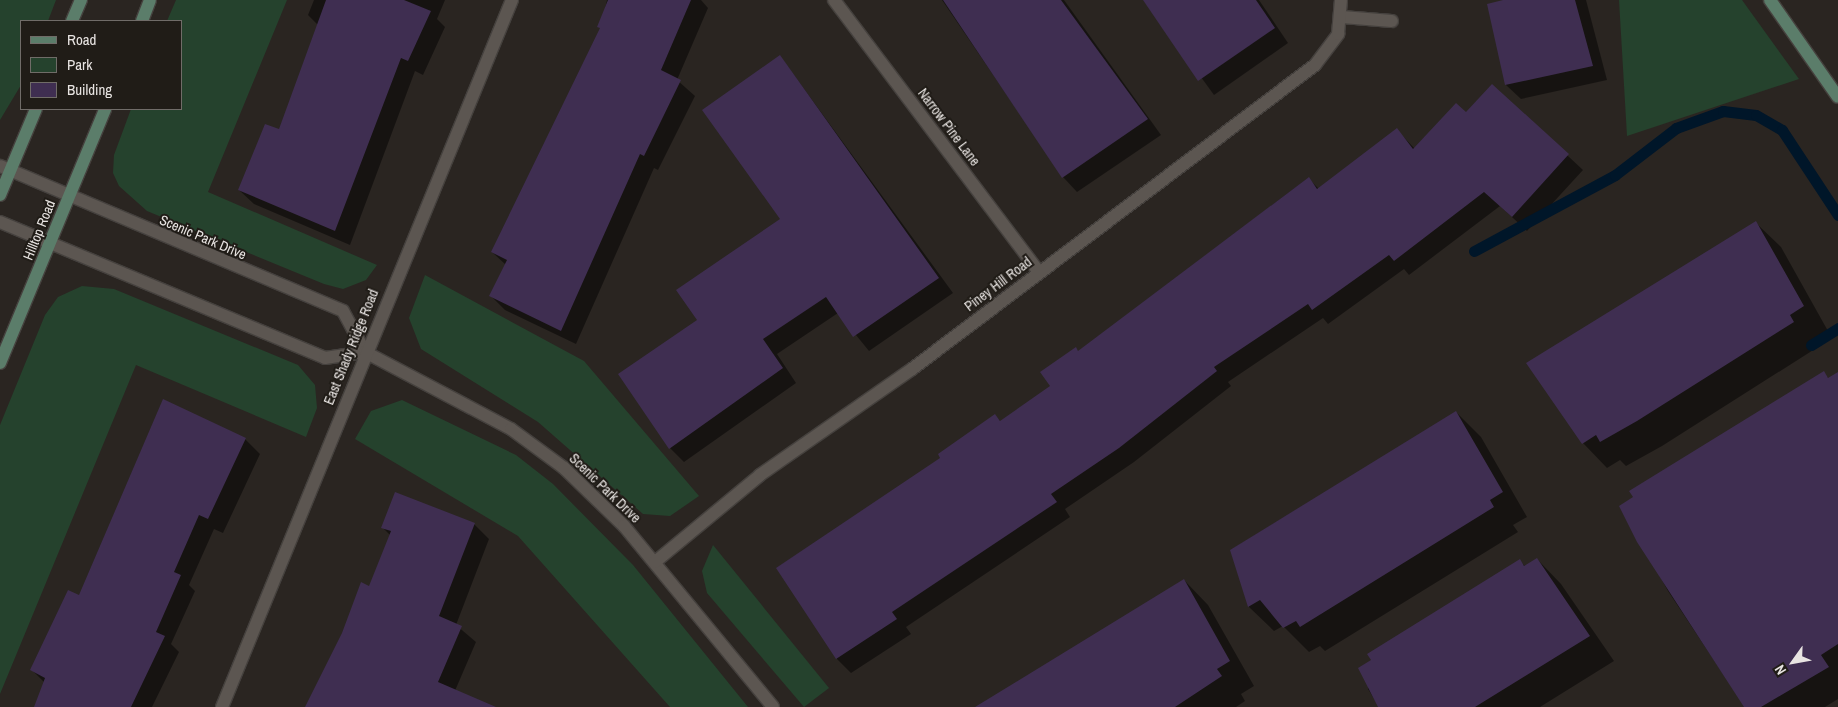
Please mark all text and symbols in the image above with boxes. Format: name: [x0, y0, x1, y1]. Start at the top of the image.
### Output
legend: [20, 20, 182, 110]
text: Road: [67, 29, 96, 50]
text: Park: [67, 54, 92, 75]
text: Building: [67, 79, 112, 100]
street label: Narrow Pine Lane: [914, 85, 984, 169]
street label: Hilltop Road: [19, 198, 59, 262]
street label: Scenic Park Drive: [157, 211, 249, 263]
street label: Piney Hill Road: [961, 253, 1035, 315]
street label: East Shady Ridge Road: [320, 287, 382, 407]
street label: Scenic Park Drive: [566, 450, 644, 526]
north arrow: [1768, 637, 1818, 687]
text: N: [1770, 662, 1790, 678]

